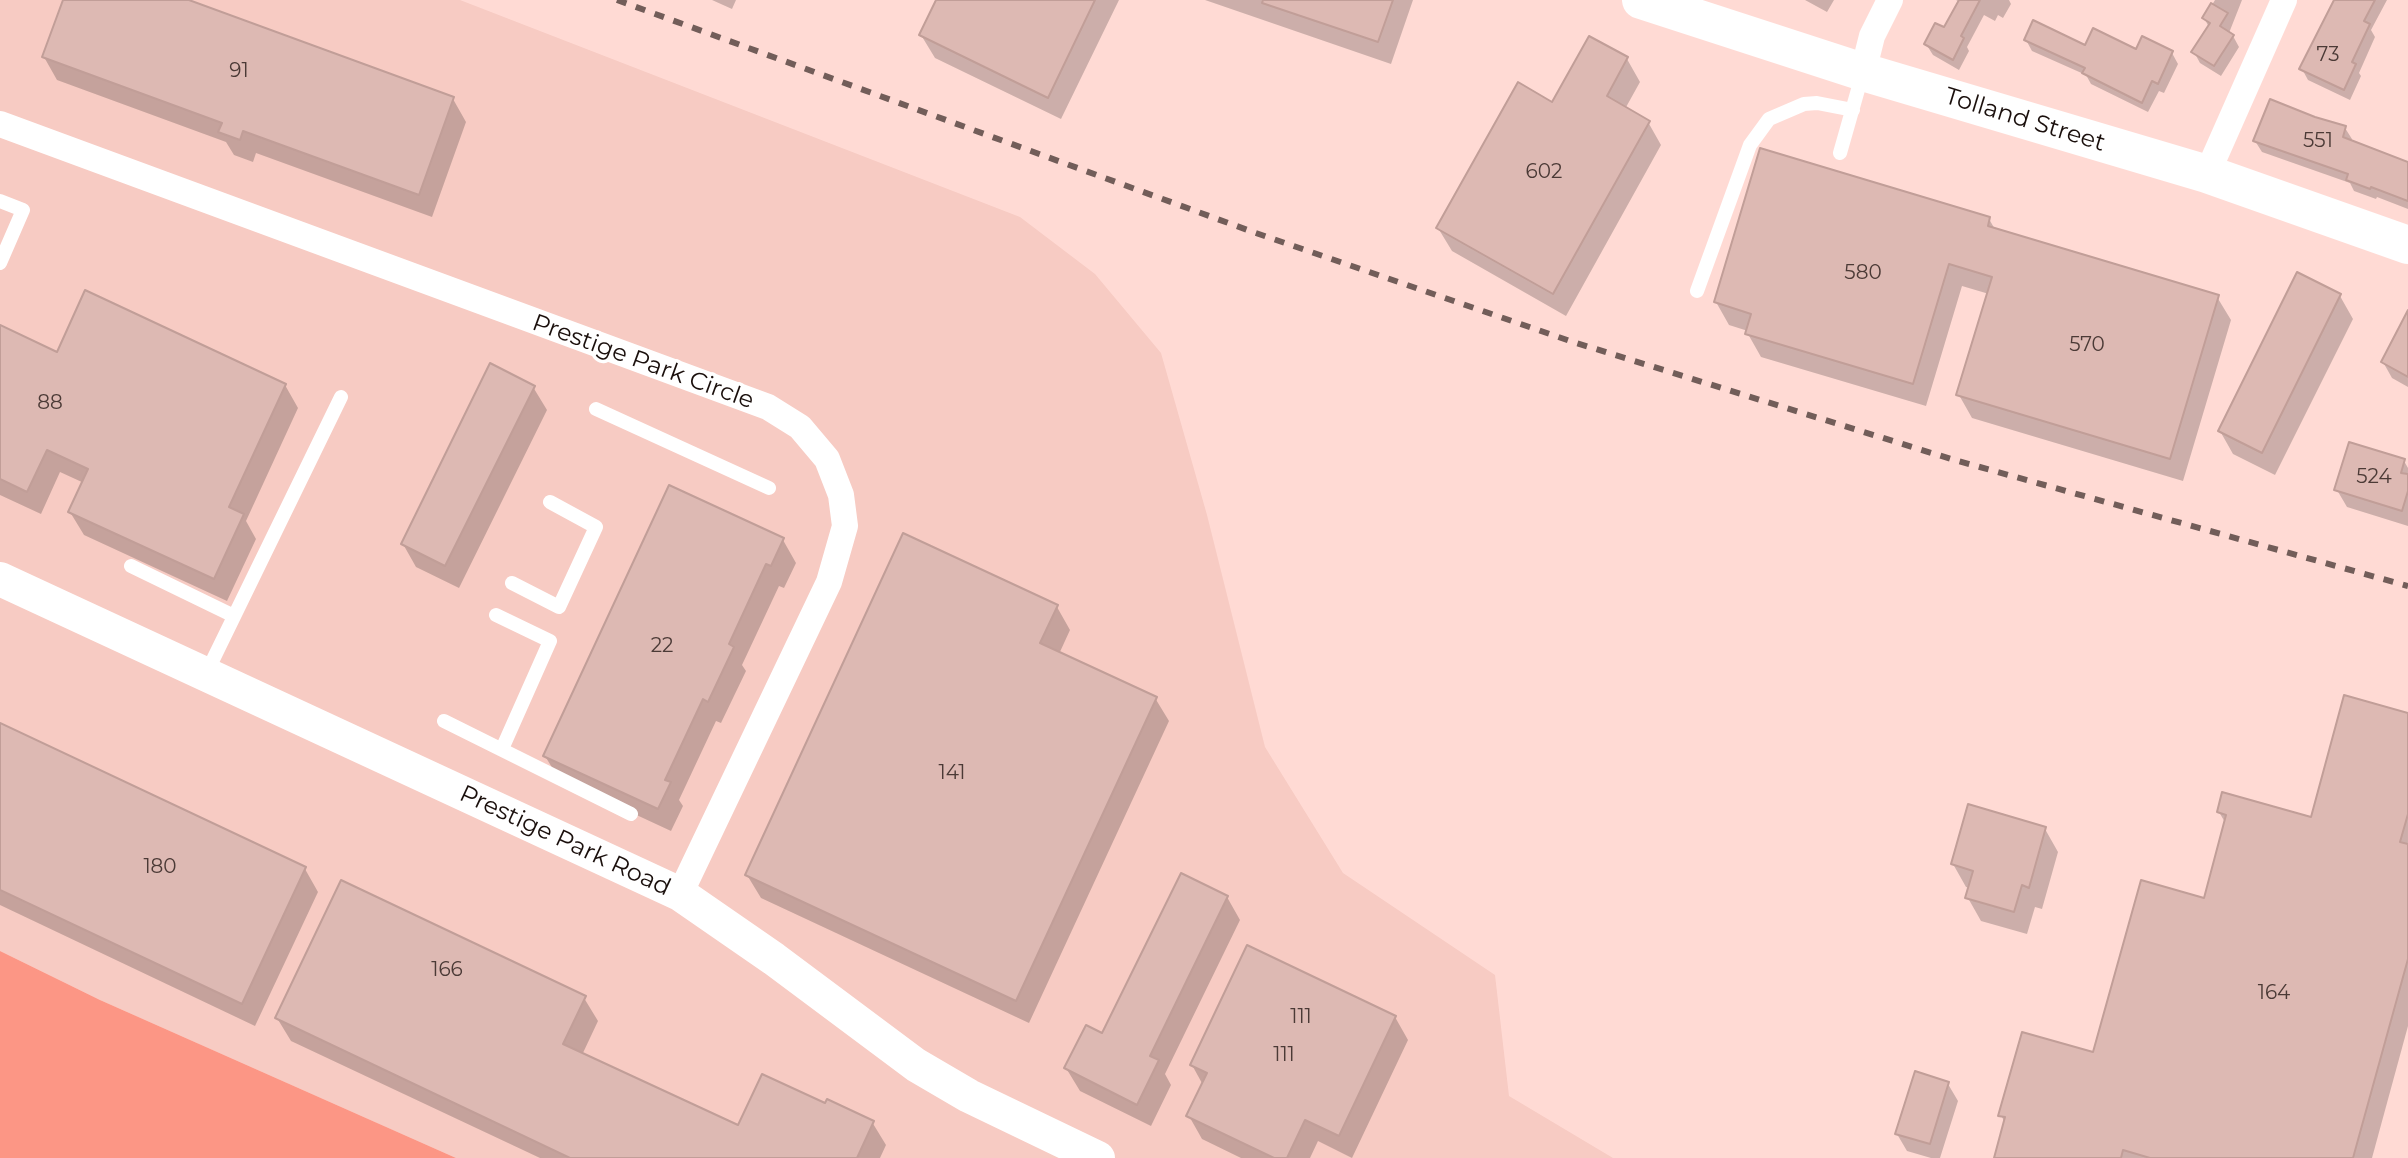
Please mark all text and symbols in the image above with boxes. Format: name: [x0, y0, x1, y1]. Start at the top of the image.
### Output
house number: 73: [2317, 43, 2339, 67]
house number: 91: [229, 59, 249, 83]
street label: Tolland Street: [1941, 82, 2109, 158]
house number: 551: [2303, 129, 2333, 153]
house number: 602: [1526, 160, 1562, 184]
house number: 580: [1844, 261, 1882, 285]
street label: Prestige Park Circle: [528, 308, 758, 416]
house number: 570: [2069, 333, 2105, 357]
house number: 88: [37, 391, 63, 415]
house number: 524: [2356, 465, 2392, 489]
house number: 22: [651, 634, 673, 658]
house number: 141: [938, 761, 966, 785]
street label: Prestige Park Road: [455, 779, 675, 903]
house number: 180: [143, 855, 177, 879]
house number: 166: [431, 958, 463, 982]
house number: 164: [2258, 981, 2290, 1005]
house number: 111: [1290, 1005, 1312, 1029]
house number: 111: [1273, 1043, 1295, 1067]

